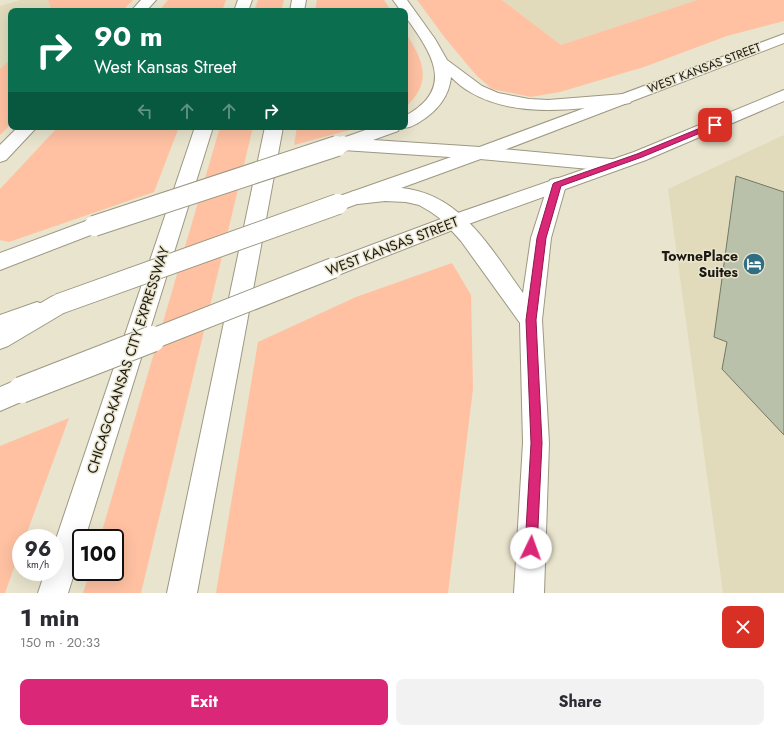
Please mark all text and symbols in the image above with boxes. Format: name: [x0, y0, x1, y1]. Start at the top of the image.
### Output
text: 90 m: [94, 16, 163, 57]
icon: right: [28, 24, 80, 76]
street label: WEST KANSAS STREET: [644, 38, 764, 98]
text: West Kansas Street: [94, 54, 236, 80]
icon: left: [134, 100, 156, 122]
icon: ahead: [176, 100, 198, 122]
icon: ahead: [218, 100, 240, 122]
icon: right: [260, 100, 282, 122]
pin: [698, 108, 732, 142]
icon: arrive: [704, 114, 726, 136]
street label: WEST KANSAS STREET: [323, 211, 462, 281]
street label: CHICAGO-KANSAS CITY EXPRESSWAY: [82, 244, 174, 476]
place label: TownePlace Suites: [662, 246, 739, 282]
hotel icon: TownePlace Suites: [741, 251, 767, 277]
position arrow: [510, 527, 552, 569]
speed limit sign: 100: [72, 529, 124, 581]
text: 96: [25, 535, 51, 564]
text: km/h: [27, 557, 49, 572]
text: 1 min: [20, 600, 80, 635]
button: close: [722, 606, 764, 648]
text: 150 m · 20:33: [20, 633, 100, 652]
button: Exit: [20, 679, 388, 725]
button: Share: [396, 679, 764, 725]

